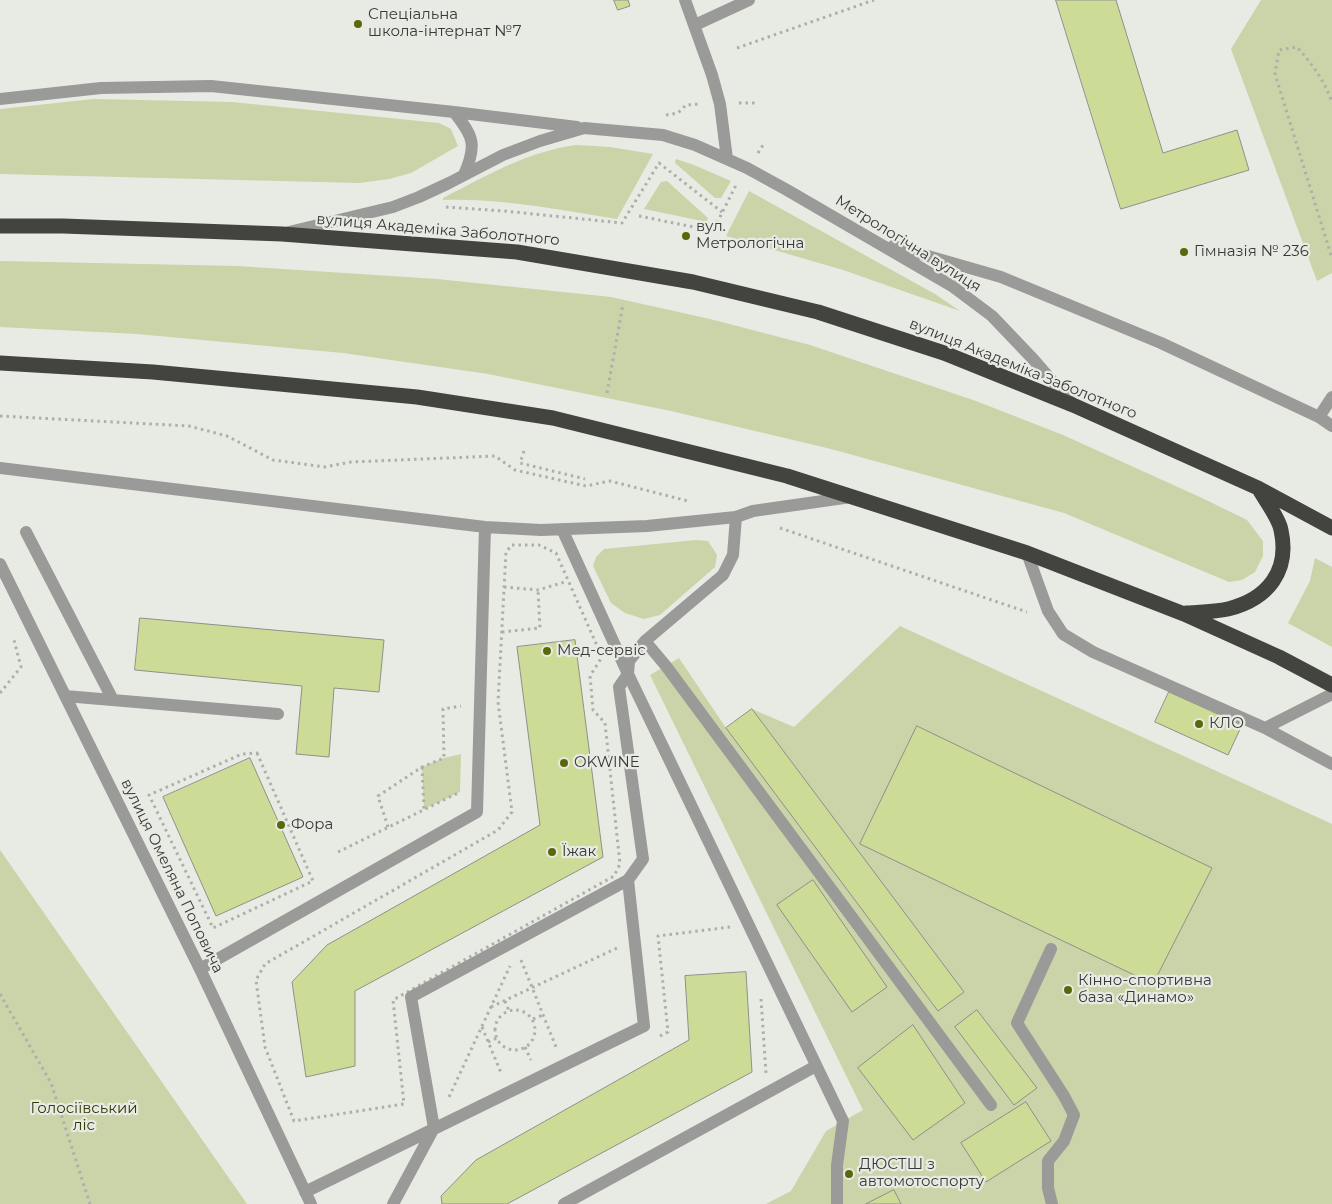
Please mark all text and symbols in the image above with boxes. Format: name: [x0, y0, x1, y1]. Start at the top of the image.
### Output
place label: Спеціальна школа-інтернат №7: [368, 6, 522, 41]
marker: Спеціальна школа-інтернат №7: [352, 18, 364, 30]
street label: Метрологічна вулиця: [832, 192, 984, 296]
street label: вулиця Академіка Заболотного: [316, 210, 560, 250]
place label: вул. Метрологічна: [696, 218, 804, 253]
marker: вул. Метрологічна: [680, 230, 692, 242]
place label: Гімназія № 236: [1194, 243, 1309, 261]
marker: Гімназія № 236: [1178, 246, 1190, 258]
street label: вулиця Академіка Заболотного: [906, 315, 1140, 423]
place label: Мед-сервіс: [557, 642, 646, 660]
marker: Мед-сервіс: [541, 645, 553, 657]
place label: КЛО: [1209, 715, 1244, 733]
marker: КЛО: [1193, 718, 1205, 730]
place label: OKWINE: [574, 754, 640, 772]
marker: OKWINE: [558, 757, 570, 769]
street label: вулиця Омеляна Поповича: [117, 776, 227, 976]
place label: Фора: [291, 816, 333, 834]
marker: Фора: [275, 819, 287, 831]
place label: Їжак: [562, 843, 596, 861]
marker: Їжак: [546, 846, 558, 858]
place label: Кінно-спортивна база «Динамо»: [1078, 972, 1212, 1007]
marker: Кінно-спортивна база «Динамо»: [1062, 984, 1074, 996]
park label: Голосіївський ліс: [30, 1100, 138, 1135]
place label: ДЮСТШ з автомотоспорту: [859, 1156, 984, 1191]
marker: ДЮСТШ з автомотоспорту: [843, 1168, 855, 1180]

